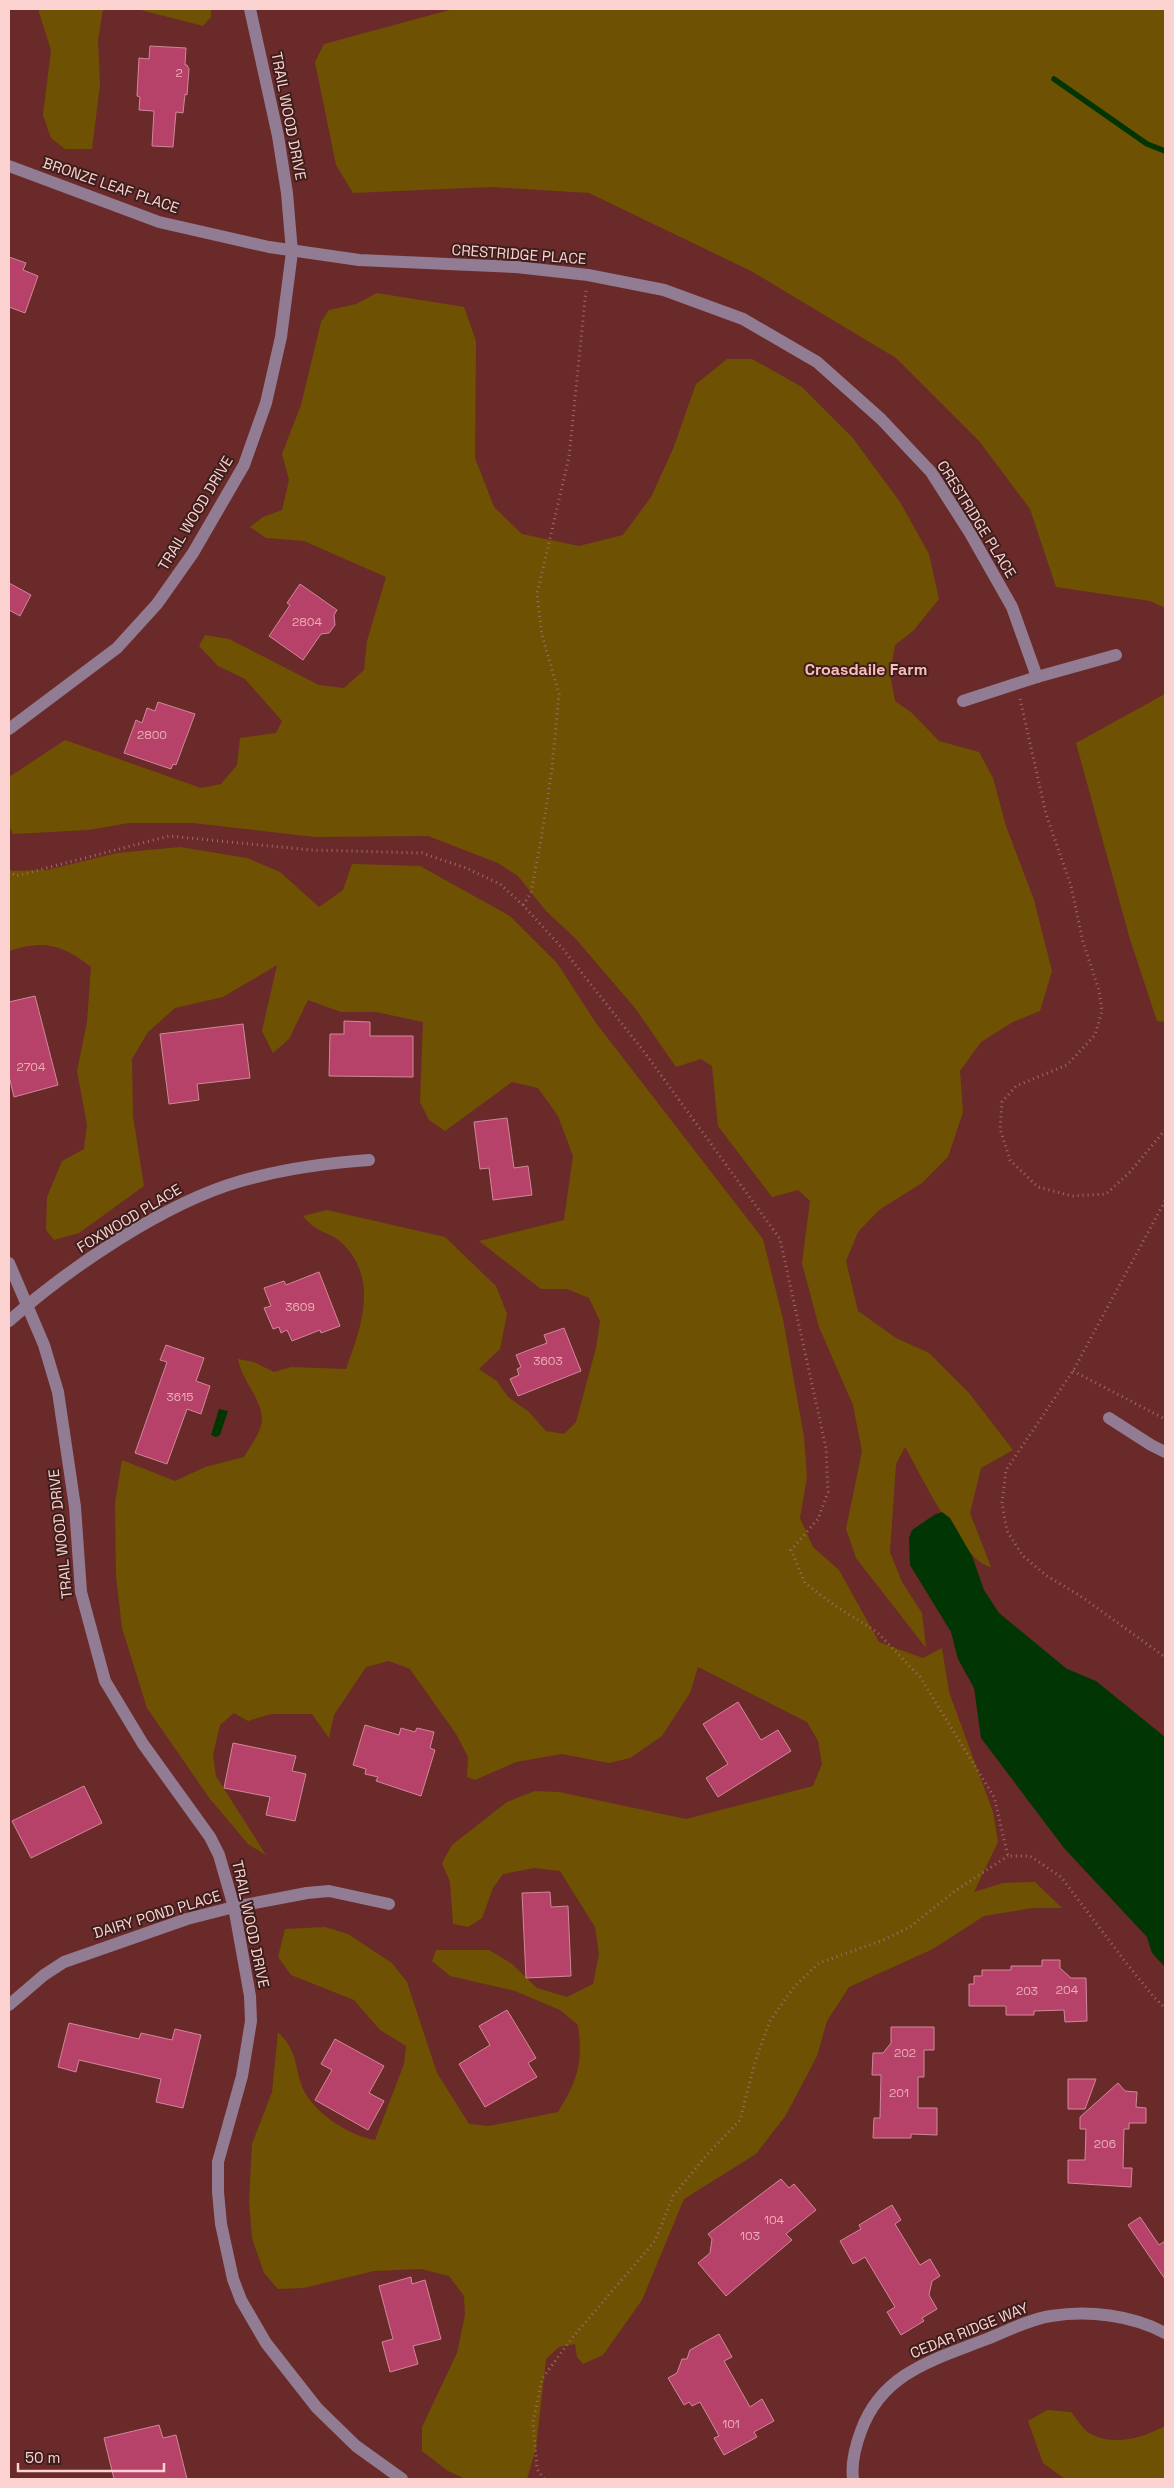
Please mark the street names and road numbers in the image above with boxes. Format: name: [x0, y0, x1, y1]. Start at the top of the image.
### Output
street label: TRAIL WOOD DRIVE: [267, 50, 311, 182]
street label: BRONZE LEAF PLACE: [40, 153, 182, 217]
street label: CRESTRIDGE PLACE: [451, 240, 587, 268]
street label: TRAIL WOOD DRIVE: [153, 452, 237, 574]
street label: CRESTRIDGE PLACE: [933, 457, 1021, 581]
street label: FOXWOOD PLACE: [73, 1179, 185, 1257]
street label: TRAIL WOOD DRIVE: [44, 1468, 76, 1600]
street label: TRAIL WOOD DRIVE: [228, 1858, 274, 1990]
street label: DAIRY POND PLACE: [91, 1886, 223, 1942]
street label: CEDAR RIDGE WAY: [907, 2298, 1031, 2362]

